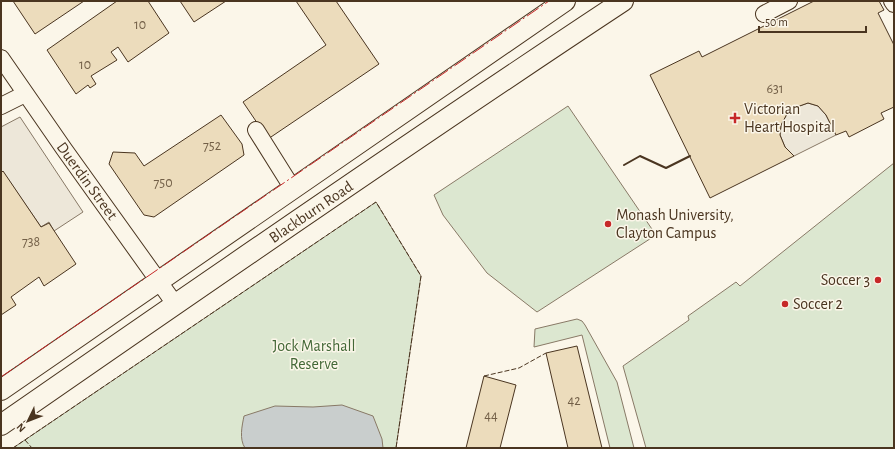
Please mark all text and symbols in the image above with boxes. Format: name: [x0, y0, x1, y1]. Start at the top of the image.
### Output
scale bar: [759, 8, 866, 34]
text: 50 m: [765, 16, 788, 28]
house number: 10: [134, 18, 146, 32]
house number: 10: [79, 58, 91, 72]
house number: 631: [766, 82, 784, 96]
place label: Victorian Heart Hospital: [744, 101, 835, 135]
marker: Victorian Heart Hospital: [729, 112, 741, 124]
street label: Duerdin Street: [54, 139, 120, 223]
house number: 752: [203, 139, 221, 153]
house number: 750: [153, 176, 173, 190]
street label: Blackburn Road: [266, 178, 356, 246]
place label: Monash University, Clayton Campus: [616, 207, 734, 242]
marker: Monash University, Clayton Campus: [603, 219, 613, 229]
house number: 738: [22, 235, 40, 249]
place label: Soccer 3: [821, 272, 870, 288]
marker: Soccer 3: [873, 275, 883, 285]
place label: Soccer 2: [793, 296, 843, 312]
marker: Soccer 2: [780, 299, 790, 309]
park label: Jock Marshall Reserve: [273, 338, 356, 372]
house number: 42: [567, 394, 581, 408]
north arrow: [8, 401, 48, 441]
house number: 44: [484, 409, 498, 423]
text: N: [14, 421, 28, 434]

